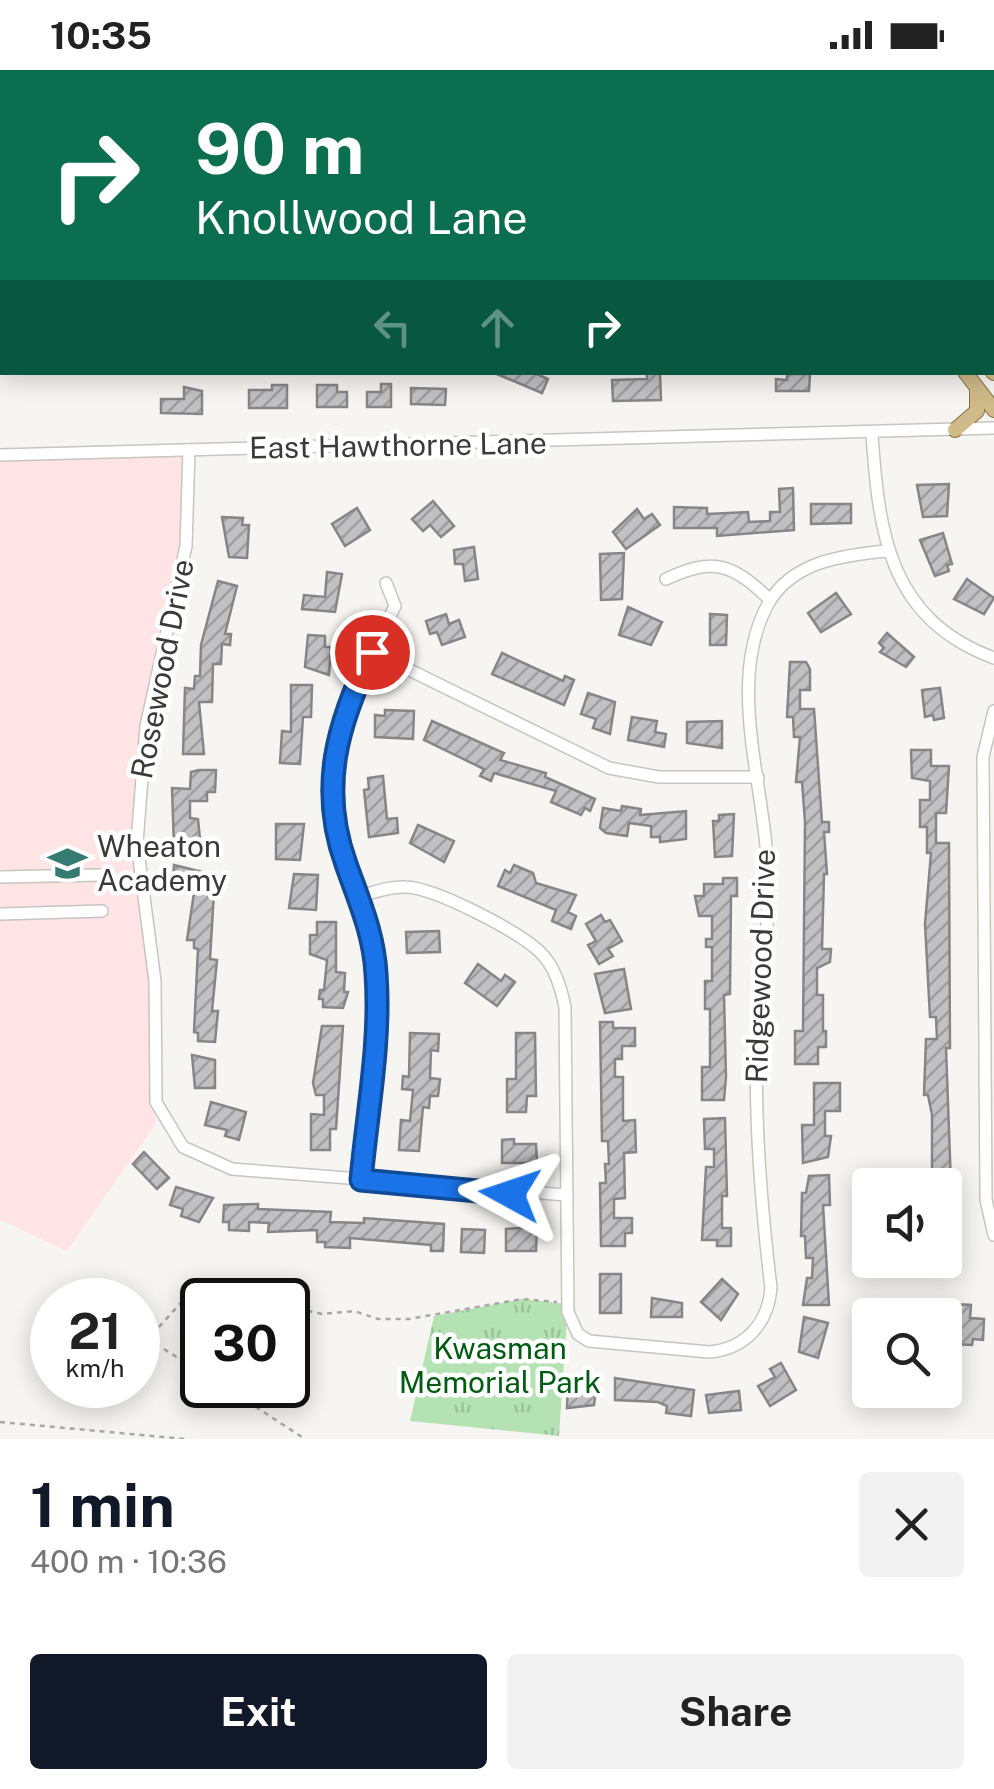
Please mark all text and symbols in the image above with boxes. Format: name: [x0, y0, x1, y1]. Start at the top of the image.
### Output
text: 10:35: [50, 13, 152, 58]
text: 90 m: [195, 107, 365, 190]
icon: right: [30, 110, 160, 240]
text: Knollwood Lane: [195, 191, 528, 244]
icon: left: [365, 300, 420, 355]
icon: ahead: [470, 300, 525, 355]
icon: right: [575, 300, 630, 355]
street label: East Hawthorne Lane: [249, 424, 547, 466]
street label: Rosewood Drive: [123, 556, 201, 782]
pin: [330, 610, 415, 695]
icon: arrive: [345, 625, 400, 680]
place label: Wheaton Academy: [97, 828, 227, 898]
school or university icon: Wheaton Academy: [46, 843, 88, 885]
street label: Ridgewood Drive: [738, 848, 782, 1084]
position arrow: [458, 1142, 562, 1246]
map controls: [852, 1168, 962, 1408]
button: sound: [852, 1168, 962, 1278]
speed limit sign: 30: [180, 1278, 310, 1408]
button: search: [852, 1298, 962, 1408]
text: 21: [68, 1301, 122, 1360]
park label: Kwasman Memorial Park: [399, 1330, 601, 1400]
text: km/h: [66, 1353, 124, 1383]
text: 1 min: [30, 1470, 175, 1541]
button: close: [859, 1472, 964, 1577]
text: 400 m · 10:36: [30, 1543, 227, 1580]
button: Exit: [30, 1654, 487, 1769]
button: Share: [507, 1654, 964, 1769]

